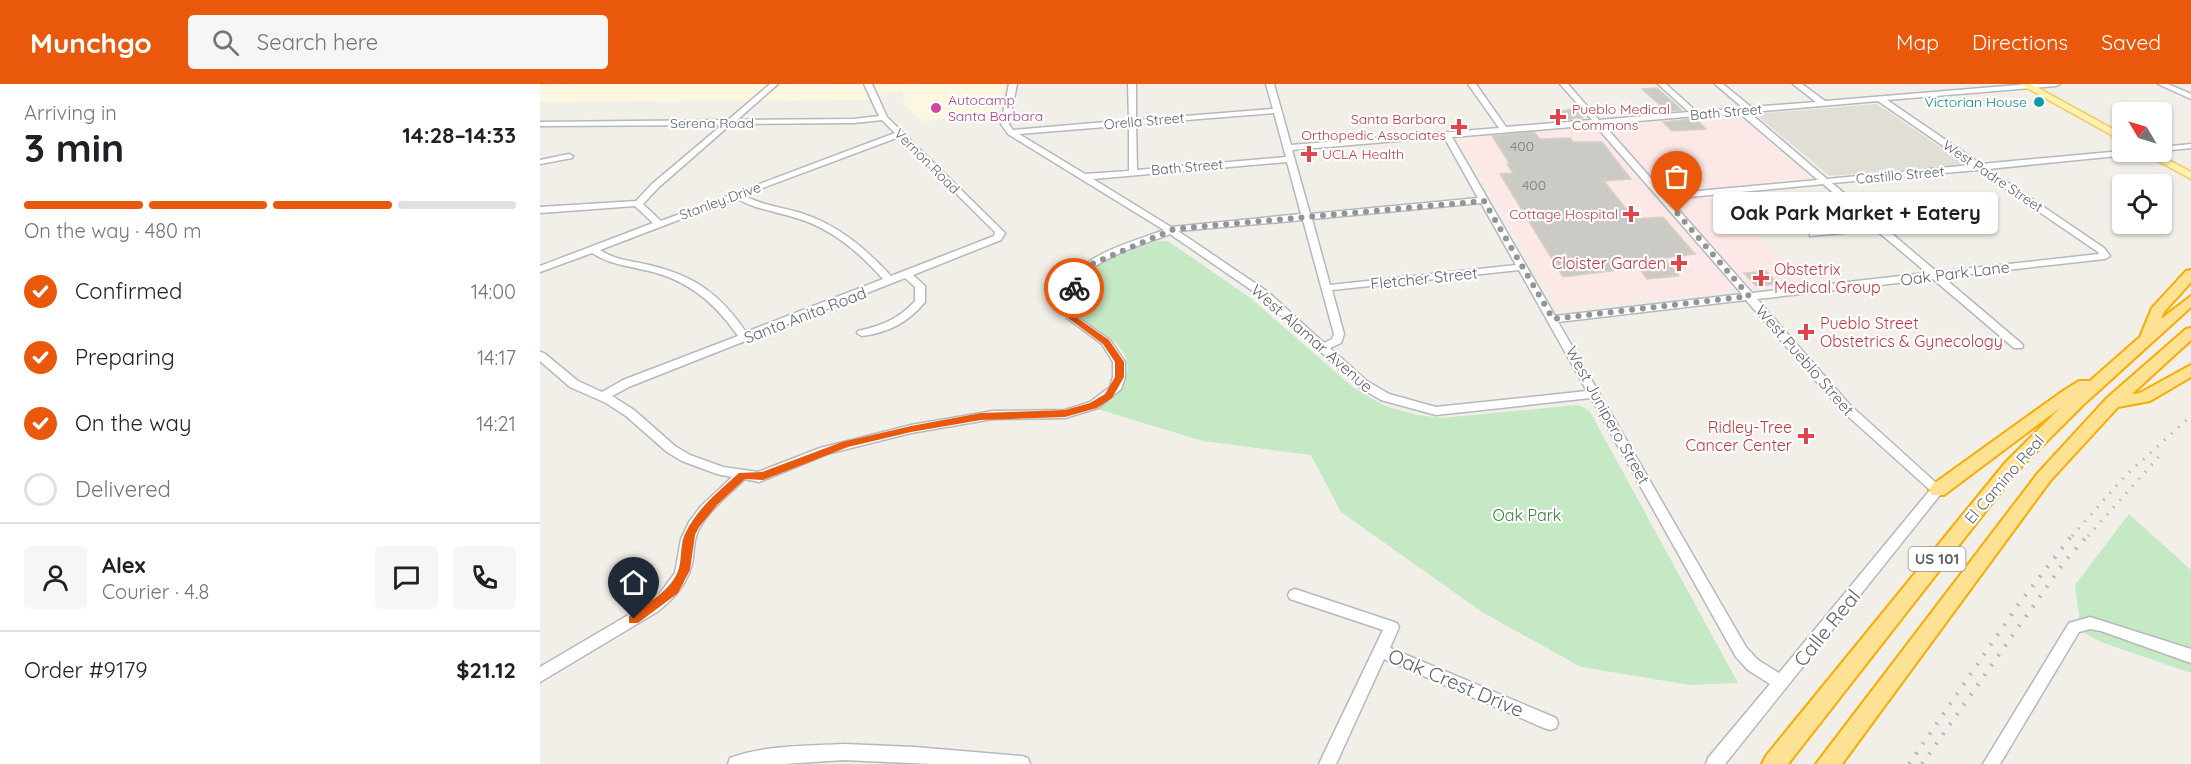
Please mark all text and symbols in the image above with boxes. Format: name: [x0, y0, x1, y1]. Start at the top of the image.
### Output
search box: [188, 15, 608, 69]
text: Munchgo: [30, 25, 152, 60]
icon: search: [209, 26, 242, 59]
text: Search here: [257, 28, 378, 56]
text: Map: [1896, 29, 1939, 55]
text: Directions: [1972, 29, 2068, 55]
text: Saved: [2101, 29, 2161, 55]
place label: Autocamp Santa Barbara: [948, 91, 1043, 125]
place label: Victorian House: [1925, 93, 2027, 111]
marker: Victorian House: [2032, 95, 2046, 109]
text: Arriving in: [24, 100, 117, 125]
place label: Pueblo Medical Commons: [1572, 100, 1670, 134]
street label: Bath Street: [1689, 100, 1763, 124]
marker: Autocamp Santa Barbara: [929, 101, 943, 115]
north arrow: [2112, 102, 2172, 162]
map controls: [2112, 102, 2172, 234]
street label: Orella Street: [1103, 108, 1185, 133]
marker: Pueblo Medical Commons: [1549, 108, 1567, 126]
place label: Santa Barbara Orthopedic Associates: [1301, 110, 1446, 144]
street label: Serena Road: [670, 114, 754, 132]
marker: Santa Barbara Orthopedic Associates: [1450, 118, 1468, 136]
text: 14:28–14:33: [402, 121, 516, 149]
text: 3 min: [24, 123, 124, 172]
street label: Vernon Road: [890, 124, 964, 198]
street label: West Padre Street: [1940, 136, 2047, 216]
house number: 400: [1510, 137, 1534, 155]
marker: UCLA Health: [1300, 145, 1318, 163]
place label: UCLA Health: [1322, 145, 1404, 163]
pin: [1651, 151, 1702, 213]
street label: Bath Street: [1150, 155, 1224, 179]
icon: bag: [1660, 160, 1693, 193]
street label: Castillo Street: [1855, 162, 1945, 188]
button: locate: [2112, 174, 2172, 234]
house number: 400: [1522, 176, 1546, 194]
street label: Stanley Drive: [677, 178, 763, 224]
callout: Oak Park Market + Eatery: [1713, 192, 1998, 234]
text: Oak Park Market + Eatery: [1730, 200, 1981, 225]
place label: Cottage Hospital: [1509, 205, 1618, 223]
marker: Cottage Hospital: [1622, 205, 1640, 223]
text: On the way · 480 m: [24, 218, 202, 243]
place label: Cloister Garden: [1552, 253, 1666, 273]
marker: Cloister Garden: [1670, 254, 1688, 272]
street label: Oak Park Lane: [1899, 256, 2011, 290]
courier: [1044, 258, 1104, 318]
place label: Obstetrix Medical Group: [1774, 259, 1881, 297]
street label: Fletcher Street: [1369, 262, 1479, 294]
marker: Obstetrix Medical Group: [1752, 269, 1770, 287]
icon: bike: [1058, 272, 1091, 305]
icon: check: [24, 275, 57, 308]
text: Confirmed: [75, 277, 182, 305]
text: 14:00: [471, 279, 516, 304]
street label: West Alamar Avenue: [1247, 280, 1377, 396]
street label: Santa Anita Road: [741, 282, 869, 348]
street label: West Pueblo Street: [1751, 301, 1859, 419]
place label: Pueblo Street Obstetrics & Gynecology: [1820, 313, 2003, 351]
marker: Pueblo Street Obstetrics & Gynecology: [1797, 323, 1815, 341]
icon: check: [24, 341, 57, 374]
street label: West Junipero Street: [1562, 342, 1654, 488]
text: Preparing: [75, 343, 175, 371]
text: 14:17: [477, 345, 516, 370]
icon: check: [24, 407, 57, 440]
text: On the way: [75, 409, 191, 437]
text: 14:21: [476, 411, 516, 436]
place label: Ridley-Tree Cancer Center: [1685, 417, 1792, 455]
marker: Ridley-Tree Cancer Center: [1797, 427, 1815, 445]
street label: El Camino Real: [1960, 430, 2048, 528]
text: Delivered: [75, 475, 171, 503]
park label: Oak Park: [1493, 505, 1561, 525]
button: person: [24, 546, 87, 609]
button: chat: [375, 546, 438, 609]
button: phone: [453, 546, 516, 609]
road number: US 101: [1908, 547, 1966, 571]
text: Alex: [102, 551, 145, 579]
pin: [608, 557, 659, 619]
icon: home: [617, 566, 650, 599]
text: Courier · 4.8: [102, 579, 209, 604]
street label: Calle Real: [1788, 584, 1865, 671]
street label: Oak Crest Drive: [1385, 643, 1528, 722]
text: Order #9179: [24, 656, 148, 684]
text: $21.12: [456, 656, 516, 684]

